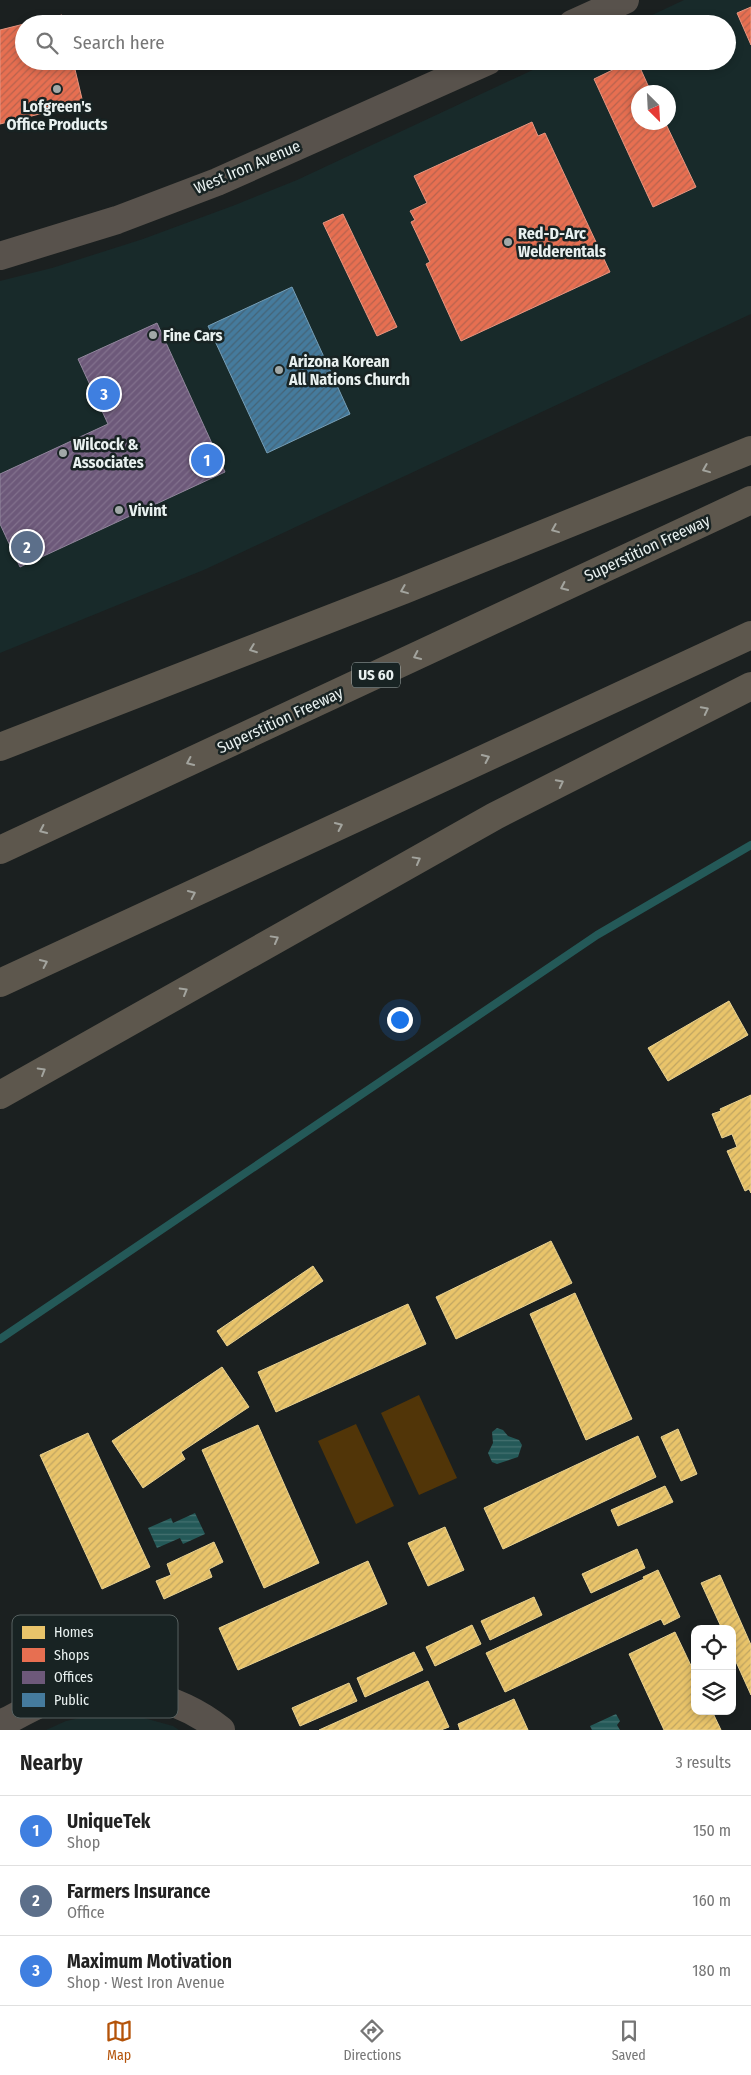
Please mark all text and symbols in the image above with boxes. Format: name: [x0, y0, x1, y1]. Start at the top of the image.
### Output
search box: [15, 15, 736, 70]
icon: search: [33, 29, 61, 57]
text: Search here: [73, 31, 165, 54]
marker: Lofgreen's Office Products: [51, 83, 63, 95]
north arrow: [631, 85, 676, 130]
place label: Lofgreen's Office Products: [6, 97, 108, 134]
street label: West Iron Avenue: [191, 136, 303, 198]
place label: Red-D-Arc Welderentals: [518, 224, 606, 261]
marker: Red-D-Arc Welderentals: [502, 236, 514, 248]
place label: Fine Cars: [163, 326, 223, 345]
marker: Fine Cars: [147, 329, 159, 341]
place label: Arizona Korean All Nations Church: [288, 352, 410, 389]
marker: Arizona Korean All Nations Church: [273, 364, 285, 376]
pin: 3: [88, 375, 120, 413]
place label: Wilcock & Associates: [72, 435, 144, 472]
pin: 1: [191, 441, 223, 479]
marker: Wilcock & Associates: [57, 447, 69, 459]
one-way arrow: [702, 462, 711, 473]
place label: Vivint: [128, 501, 168, 520]
marker: Vivint: [113, 504, 125, 516]
street label: Superstition Freeway: [581, 510, 714, 585]
one-way arrow: [551, 523, 560, 534]
pin: 2: [11, 528, 43, 566]
one-way arrow: [560, 581, 569, 592]
one-way arrow: [400, 583, 409, 594]
one-way arrow: [249, 643, 258, 653]
one-way arrow: [413, 650, 422, 660]
road number: US 60: [352, 662, 400, 688]
street label: Superstition Freeway: [214, 682, 347, 757]
one-way arrow: [700, 706, 709, 716]
one-way arrow: [481, 754, 490, 764]
one-way arrow: [186, 755, 195, 766]
one-way arrow: [555, 779, 564, 789]
one-way arrow: [334, 822, 343, 832]
one-way arrow: [39, 824, 48, 834]
one-way arrow: [412, 856, 421, 866]
one-way arrow: [187, 890, 196, 901]
one-way arrow: [270, 935, 279, 945]
one-way arrow: [39, 958, 48, 969]
one-way arrow: [178, 987, 187, 997]
your location: [387, 1007, 413, 1033]
one-way arrow: [37, 1067, 46, 1077]
legend: [12, 1615, 178, 1718]
text: Homes: [54, 1624, 94, 1641]
map controls: [691, 1625, 736, 1715]
button: locate: [691, 1625, 736, 1670]
text: Shops: [54, 1647, 89, 1664]
text: Offices: [54, 1669, 93, 1686]
button: layers: [691, 1670, 736, 1715]
text: Public: [54, 1692, 89, 1709]
text: Nearby: [20, 1750, 82, 1776]
text: 3 results: [675, 1753, 731, 1772]
text: UniqueTek: [67, 1810, 150, 1833]
text: 1: [33, 1821, 39, 1840]
text: 150 m: [693, 1821, 731, 1840]
text: Shop: [67, 1833, 100, 1852]
text: Farmers Insurance: [67, 1880, 210, 1903]
text: 2: [32, 1891, 40, 1910]
text: 160 m: [692, 1891, 731, 1910]
text: Office: [67, 1903, 105, 1922]
text: Maximum Motivation: [67, 1950, 232, 1973]
text: 3: [32, 1961, 40, 1980]
text: 180 m: [692, 1961, 731, 1980]
text: Shop · West Iron Avenue: [67, 1973, 225, 1992]
tab: Map: [105, 2017, 133, 2064]
tab: Directions: [343, 2017, 401, 2064]
tab: Saved: [612, 2017, 646, 2064]

